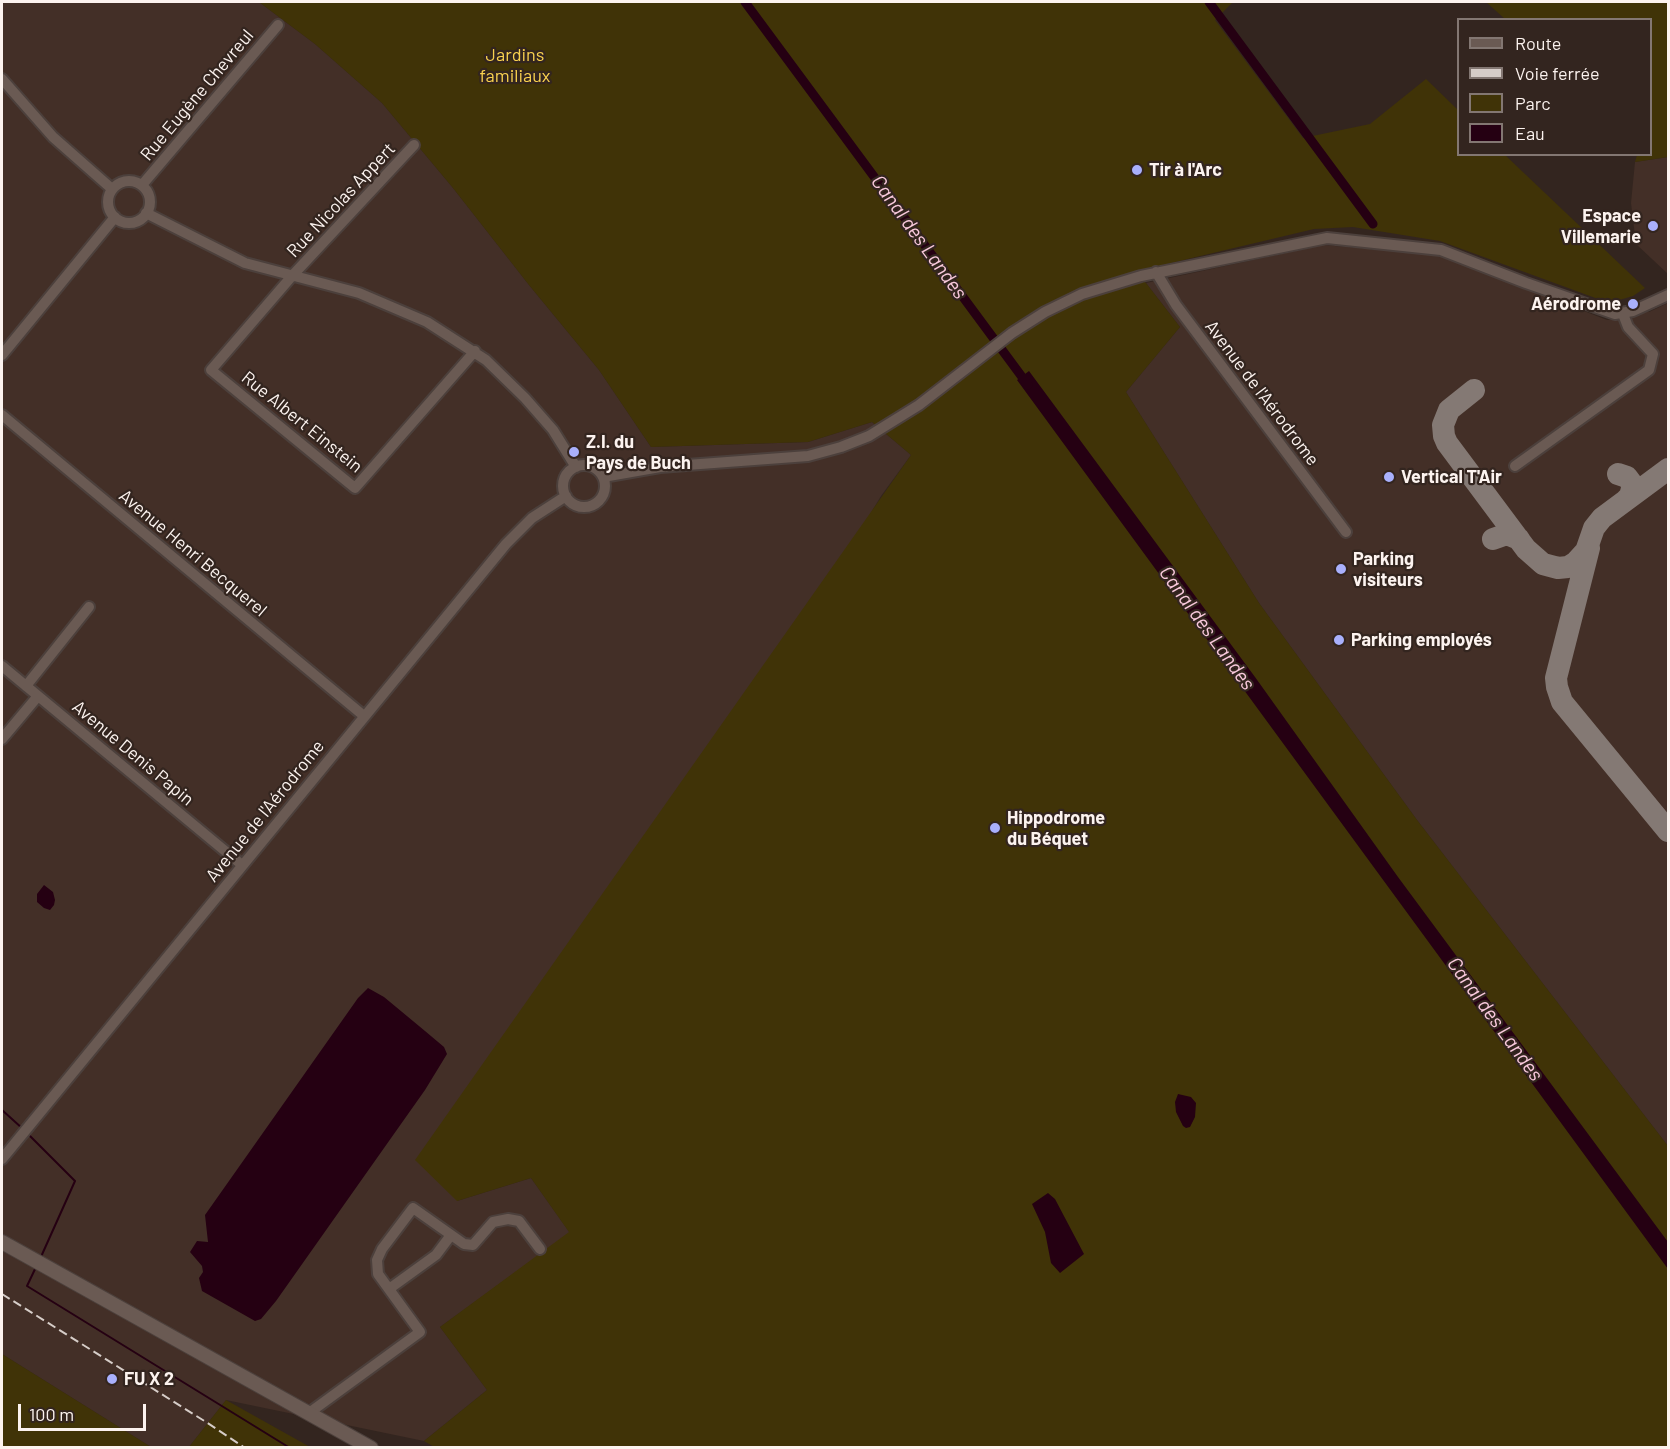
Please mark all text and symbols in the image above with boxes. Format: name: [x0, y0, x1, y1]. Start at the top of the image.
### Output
legend: [1457, 18, 1652, 156]
street label: Rue Eugène Chevreul: [136, 25, 258, 165]
text: Route: [1515, 32, 1561, 54]
park label: Jardins familiaux: [480, 44, 550, 86]
text: Voie ferrée: [1515, 62, 1600, 84]
text: Parc: [1515, 92, 1551, 114]
text: Eau: [1515, 122, 1545, 144]
street label: Rue Nicolas Appert: [282, 138, 400, 262]
place label: Tir à l'Arc: [1149, 159, 1222, 181]
marker: Tir à l'Arc: [1130, 163, 1144, 177]
water label: Canal des Landes: [866, 170, 972, 304]
place label: Espace Villemarie: [1561, 205, 1641, 248]
marker: Espace Villemarie: [1646, 219, 1660, 233]
place label: Aérodrome: [1531, 293, 1621, 315]
marker: Aérodrome: [1626, 297, 1640, 311]
street label: Avenue de l'Aérodrome: [1200, 316, 1324, 470]
street label: Rue Albert Einstein: [237, 367, 367, 477]
place label: Z.I. du Pays de Buch: [586, 431, 691, 474]
marker: Z.I. du Pays de Buch: [567, 445, 581, 459]
place label: Vertical T'Air: [1401, 466, 1502, 488]
marker: Vertical T'Air: [1382, 470, 1396, 484]
street label: Avenue Henri Becquerel: [115, 485, 271, 621]
place label: Parking visiteurs: [1353, 548, 1423, 590]
water label: Canal des Landes: [1154, 561, 1260, 695]
marker: Parking visiteurs: [1334, 562, 1348, 576]
place label: Parking employés: [1351, 629, 1492, 651]
marker: Parking employés: [1332, 633, 1346, 647]
street label: Avenue Denis Papin: [68, 696, 198, 810]
street label: Avenue de l'Aérodrome: [201, 736, 329, 886]
place label: Hippodrome du Béquet: [1007, 807, 1105, 850]
marker: Hippodrome du Béquet: [988, 821, 1002, 835]
water label: Canal des Landes: [1442, 952, 1548, 1086]
place label: FU X 2: [124, 1368, 174, 1390]
marker: FU X 2: [105, 1372, 119, 1386]
scale bar: [21, 1392, 148, 1430]
text: 100 m: [29, 1403, 74, 1425]

